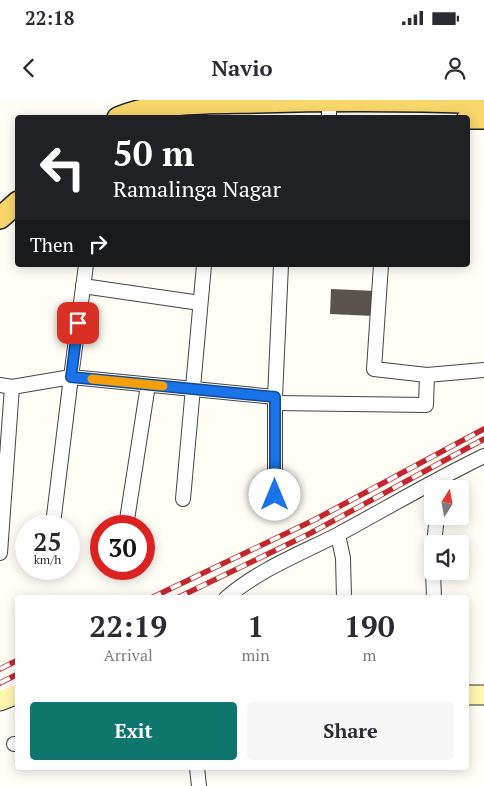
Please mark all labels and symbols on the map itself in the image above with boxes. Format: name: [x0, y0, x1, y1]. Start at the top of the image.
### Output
pin: [57, 302, 99, 344]
position arrow: [248, 468, 300, 520]
north arrow: [424, 480, 469, 525]
speed limit sign: 30: [90, 515, 155, 580]

